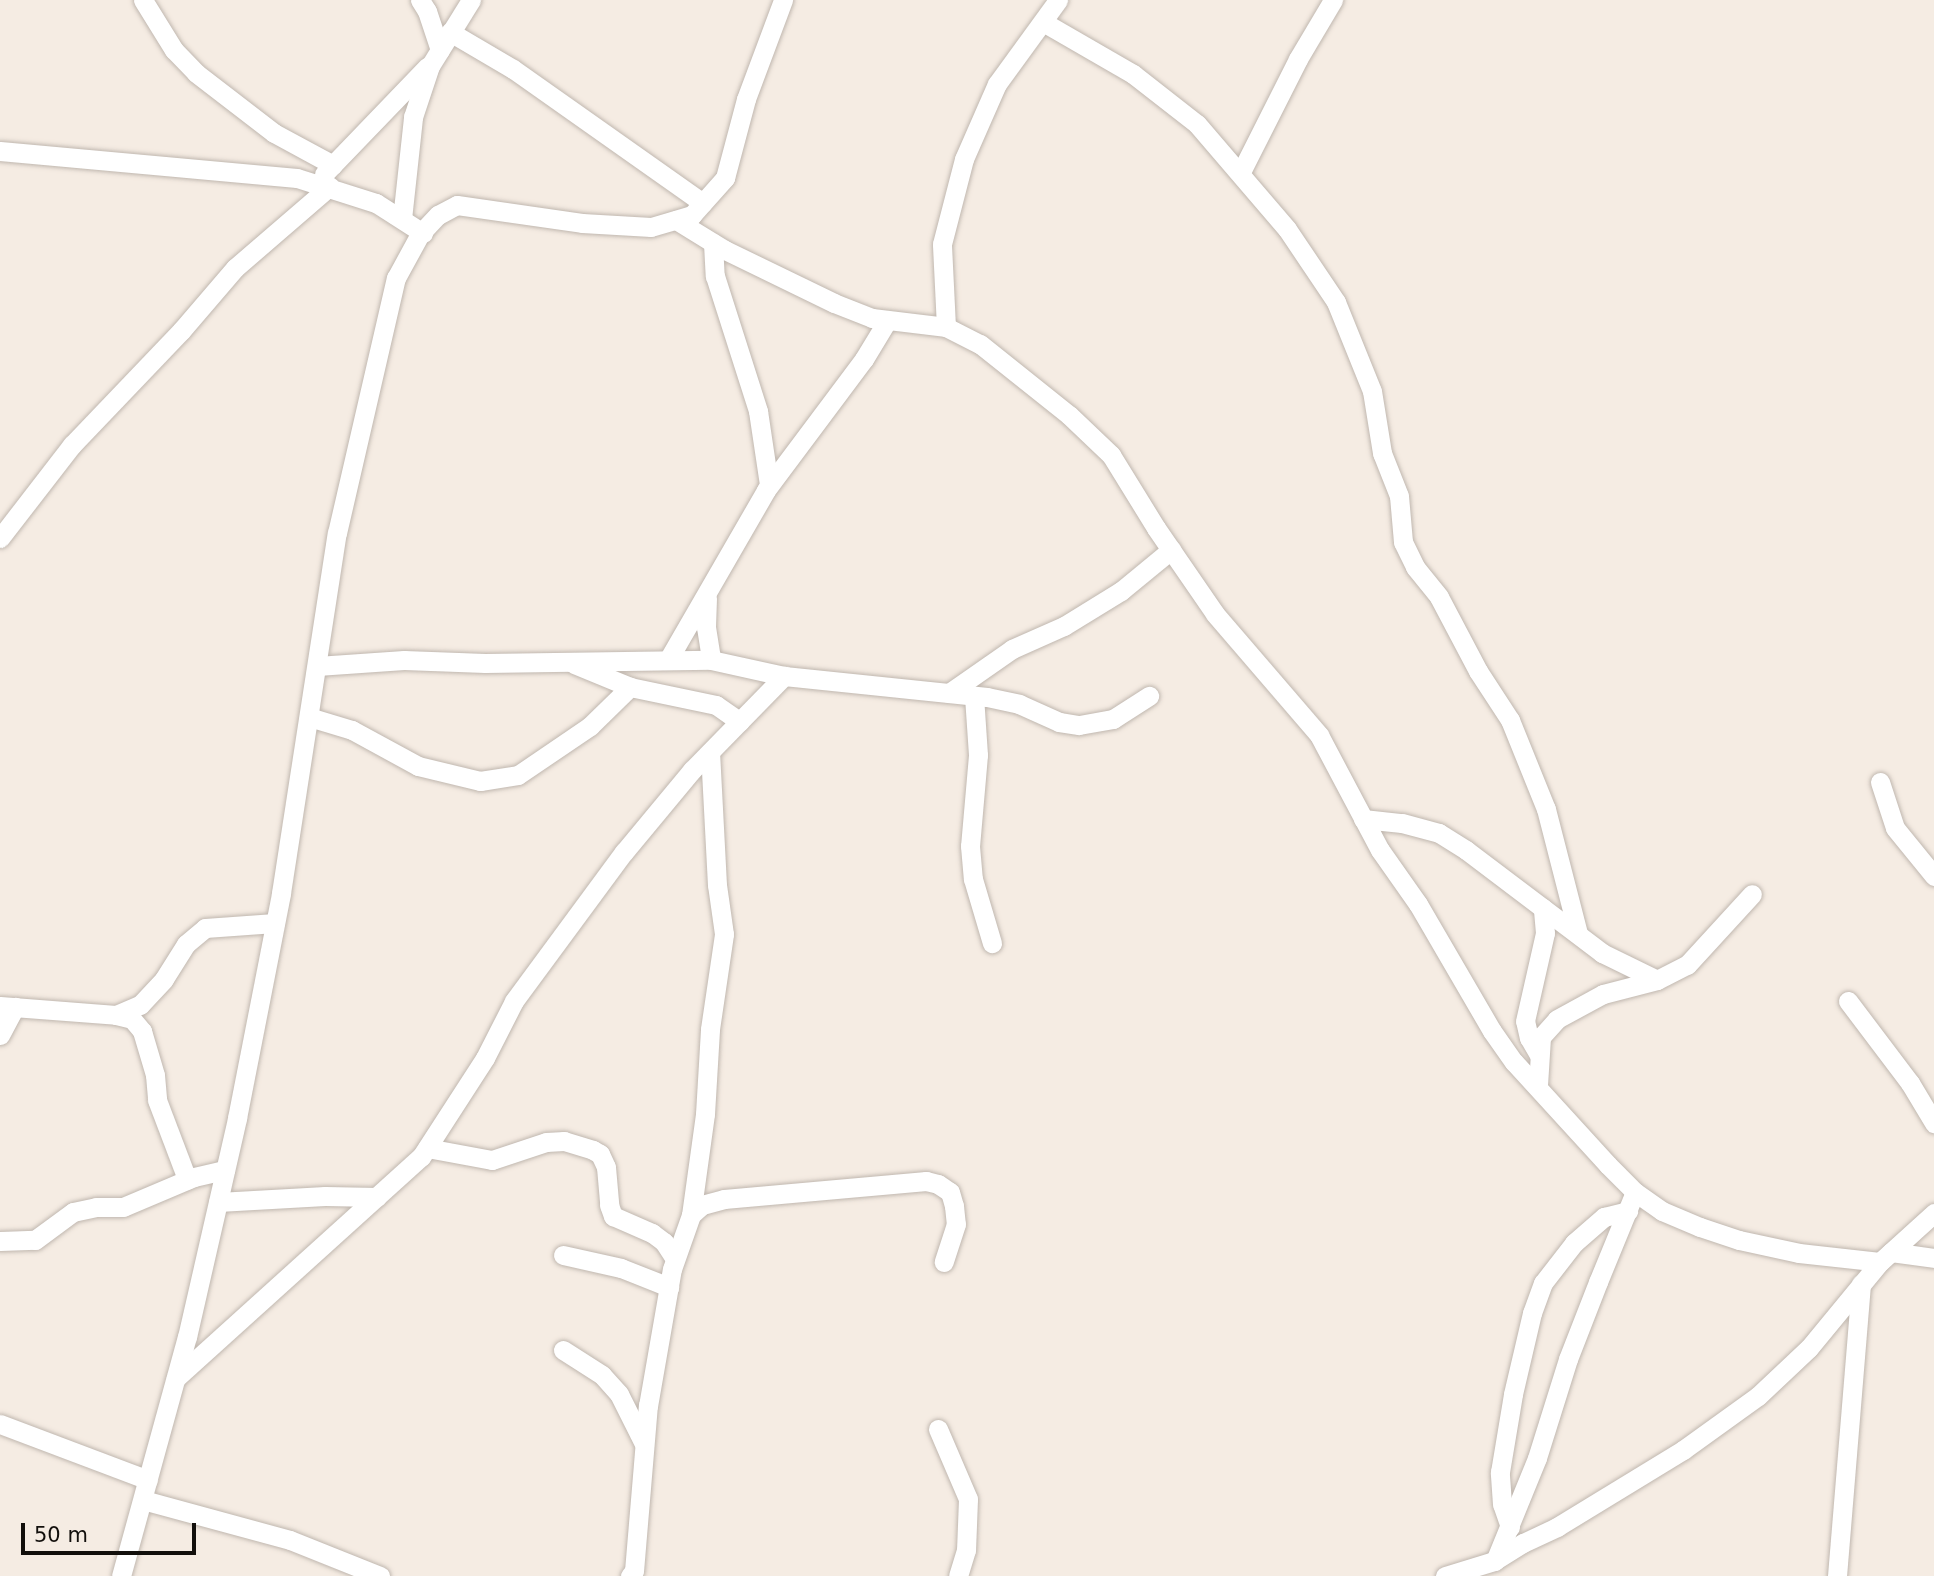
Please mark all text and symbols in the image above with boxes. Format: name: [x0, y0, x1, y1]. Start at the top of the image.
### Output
scale bar: [24, 1510, 200, 1554]
text: 50 m: [34, 1523, 88, 1547]

